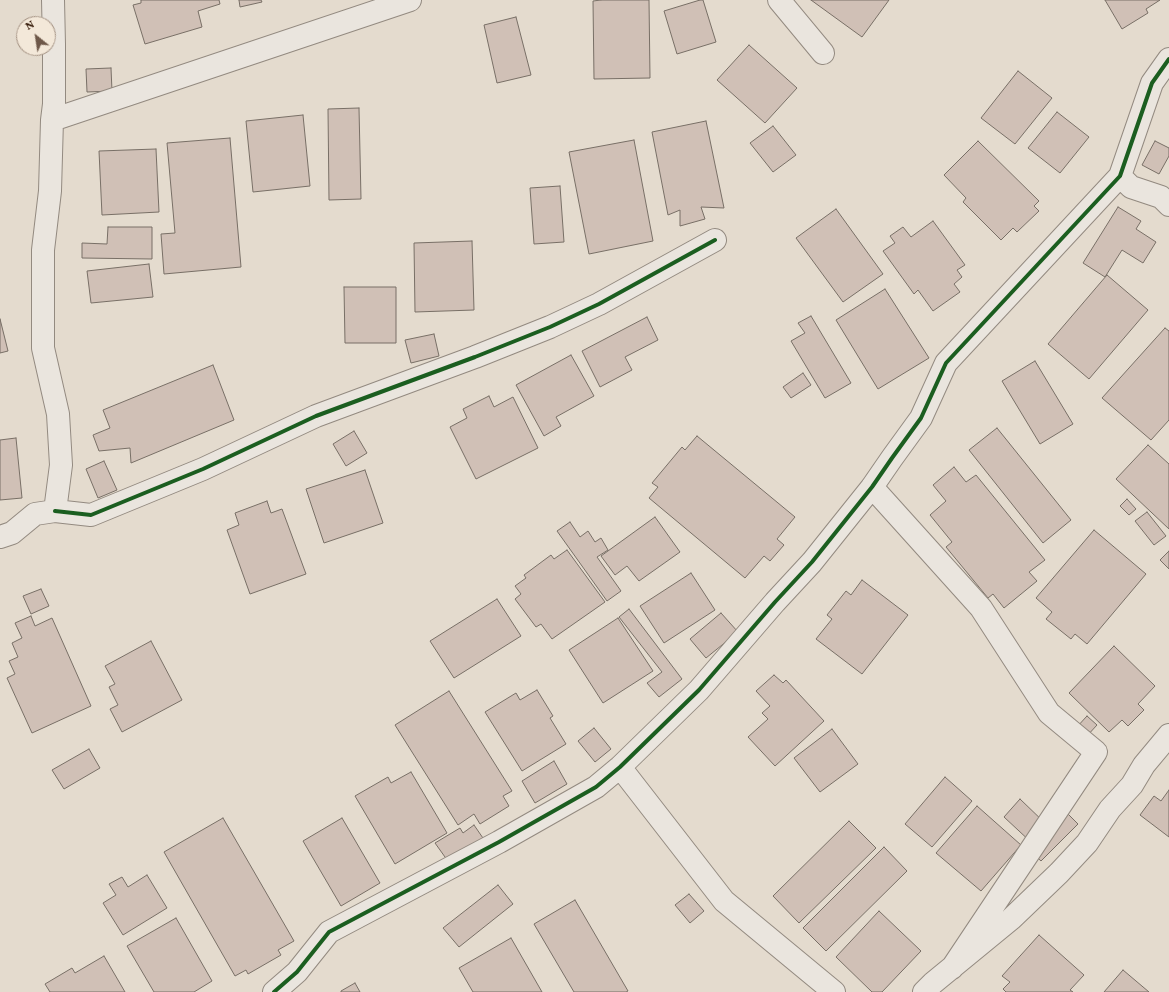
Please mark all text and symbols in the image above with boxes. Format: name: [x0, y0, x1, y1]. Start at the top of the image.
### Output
north arrow: [16, 16, 56, 56]
text: N: [23, 18, 37, 35]

